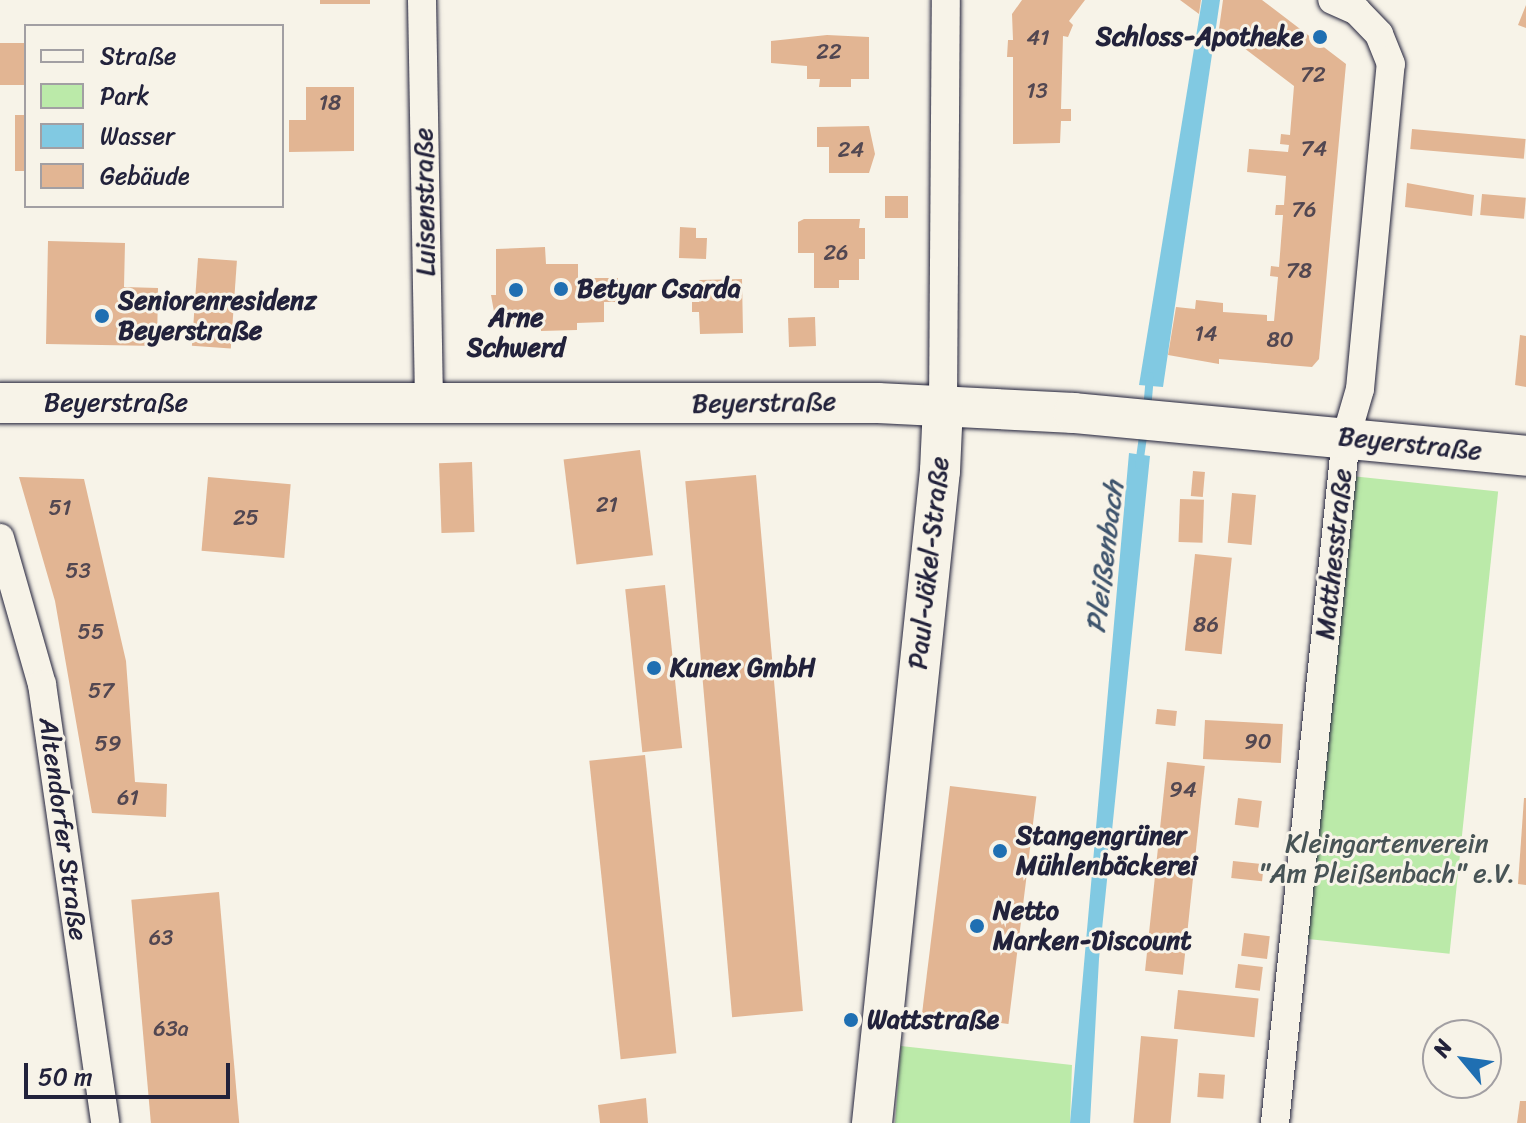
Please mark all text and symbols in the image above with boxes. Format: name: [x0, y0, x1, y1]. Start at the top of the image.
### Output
place label: Schloss-Apotheke: [1096, 21, 1304, 53]
legend: [24, 24, 284, 208]
house number: 41: [1026, 25, 1050, 51]
marker: Schloss-Apotheke: [1311, 28, 1329, 46]
text: Straße: [100, 35, 176, 77]
house number: 22: [816, 39, 842, 65]
house number: 72: [1300, 62, 1326, 88]
text: Park: [100, 75, 149, 117]
house number: 13: [1026, 78, 1048, 104]
house number: 18: [319, 90, 341, 116]
text: Wasser: [100, 115, 175, 157]
street label: Luisenstraße: [408, 127, 442, 277]
house number: 74: [1301, 136, 1327, 162]
house number: 24: [838, 137, 864, 163]
text: Gebäude: [100, 155, 190, 197]
house number: 76: [1291, 197, 1317, 223]
house number: 26: [823, 240, 849, 266]
house number: 78: [1286, 258, 1312, 284]
place label: Betyar Csarda: [577, 273, 741, 305]
marker: Betyar Csarda: [552, 280, 570, 298]
marker: Arne Schwerd: [507, 281, 525, 299]
place label: Seniorenresidenz Beyerstraße: [118, 285, 316, 346]
place label: Arne Schwerd: [467, 302, 565, 364]
marker: Seniorenresidenz Beyerstraße: [93, 307, 111, 325]
house number: 14: [1194, 321, 1218, 347]
house number: 80: [1266, 327, 1294, 353]
street label: Beyerstraße: [692, 386, 836, 420]
street label: Beyerstraße: [44, 387, 188, 419]
street label: Beyerstraße: [1337, 421, 1483, 467]
street label: Paul-Jäkel-Straße: [902, 455, 956, 671]
street label: Matthesstraße: [1310, 467, 1358, 641]
water label: Pleißenbach: [1079, 479, 1131, 635]
house number: 21: [596, 492, 618, 518]
house number: 51: [49, 495, 71, 521]
house number: 25: [233, 505, 259, 531]
house number: 53: [65, 558, 91, 584]
house number: 86: [1193, 612, 1219, 638]
house number: 55: [78, 619, 104, 645]
place label: Kunex GmbH: [670, 652, 816, 684]
marker: Kunex GmbH: [645, 659, 663, 677]
house number: 57: [88, 678, 114, 704]
street label: Altendorfer Straße: [32, 716, 94, 942]
house number: 90: [1244, 729, 1272, 755]
house number: 59: [95, 731, 121, 757]
house number: 94: [1169, 777, 1197, 803]
house number: 61: [117, 785, 139, 811]
place label: Stangengrüner Mühlenbäckerei: [1016, 820, 1198, 882]
park label: Kleingartenverein "Am Pleißenbach" e.V.: [1259, 828, 1515, 890]
marker: Stangengrüner Mühlenbäckerei: [991, 842, 1009, 860]
place label: Netto Marken-Discount: [993, 895, 1192, 956]
marker: Netto Marken-Discount: [968, 917, 986, 935]
house number: 63: [149, 925, 173, 951]
place label: Wattstraße: [867, 1004, 999, 1036]
marker: Wattstraße: [842, 1011, 860, 1029]
house number: 63a: [153, 1016, 189, 1042]
north arrow: [1422, 1019, 1502, 1099]
text: N: [1422, 1032, 1463, 1064]
scale bar: [28, 1047, 234, 1097]
text: 50 m: [38, 1056, 93, 1098]

